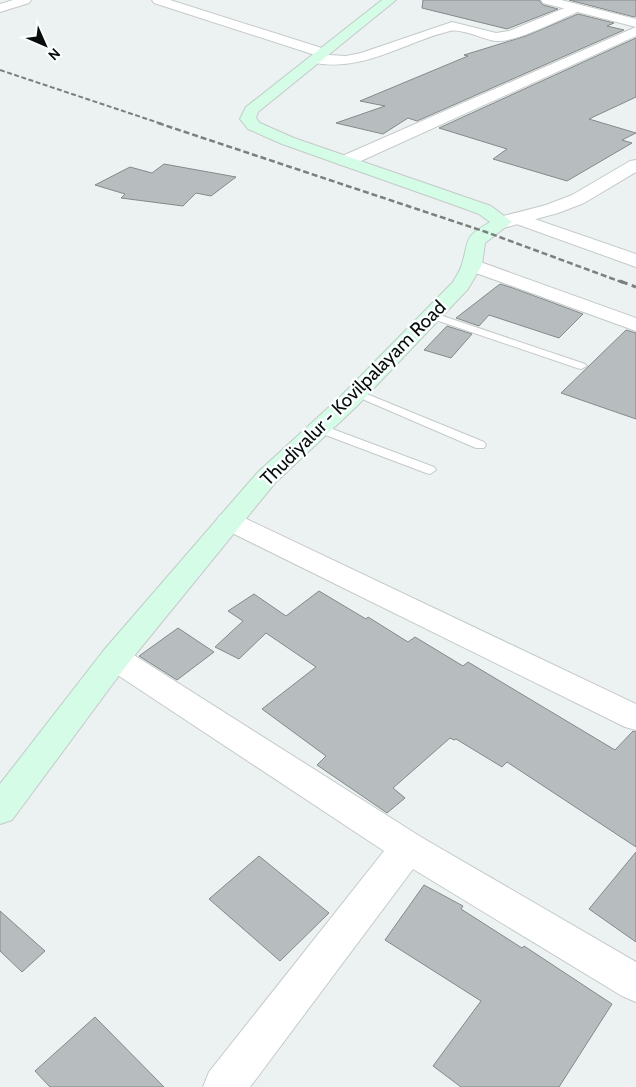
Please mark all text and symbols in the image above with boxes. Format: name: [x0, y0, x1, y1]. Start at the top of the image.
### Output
north arrow: [20, 20, 70, 70]
text: N: [44, 44, 64, 64]
street label: Thudiyalur - Kovilpalayam Road: [256, 296, 450, 490]

